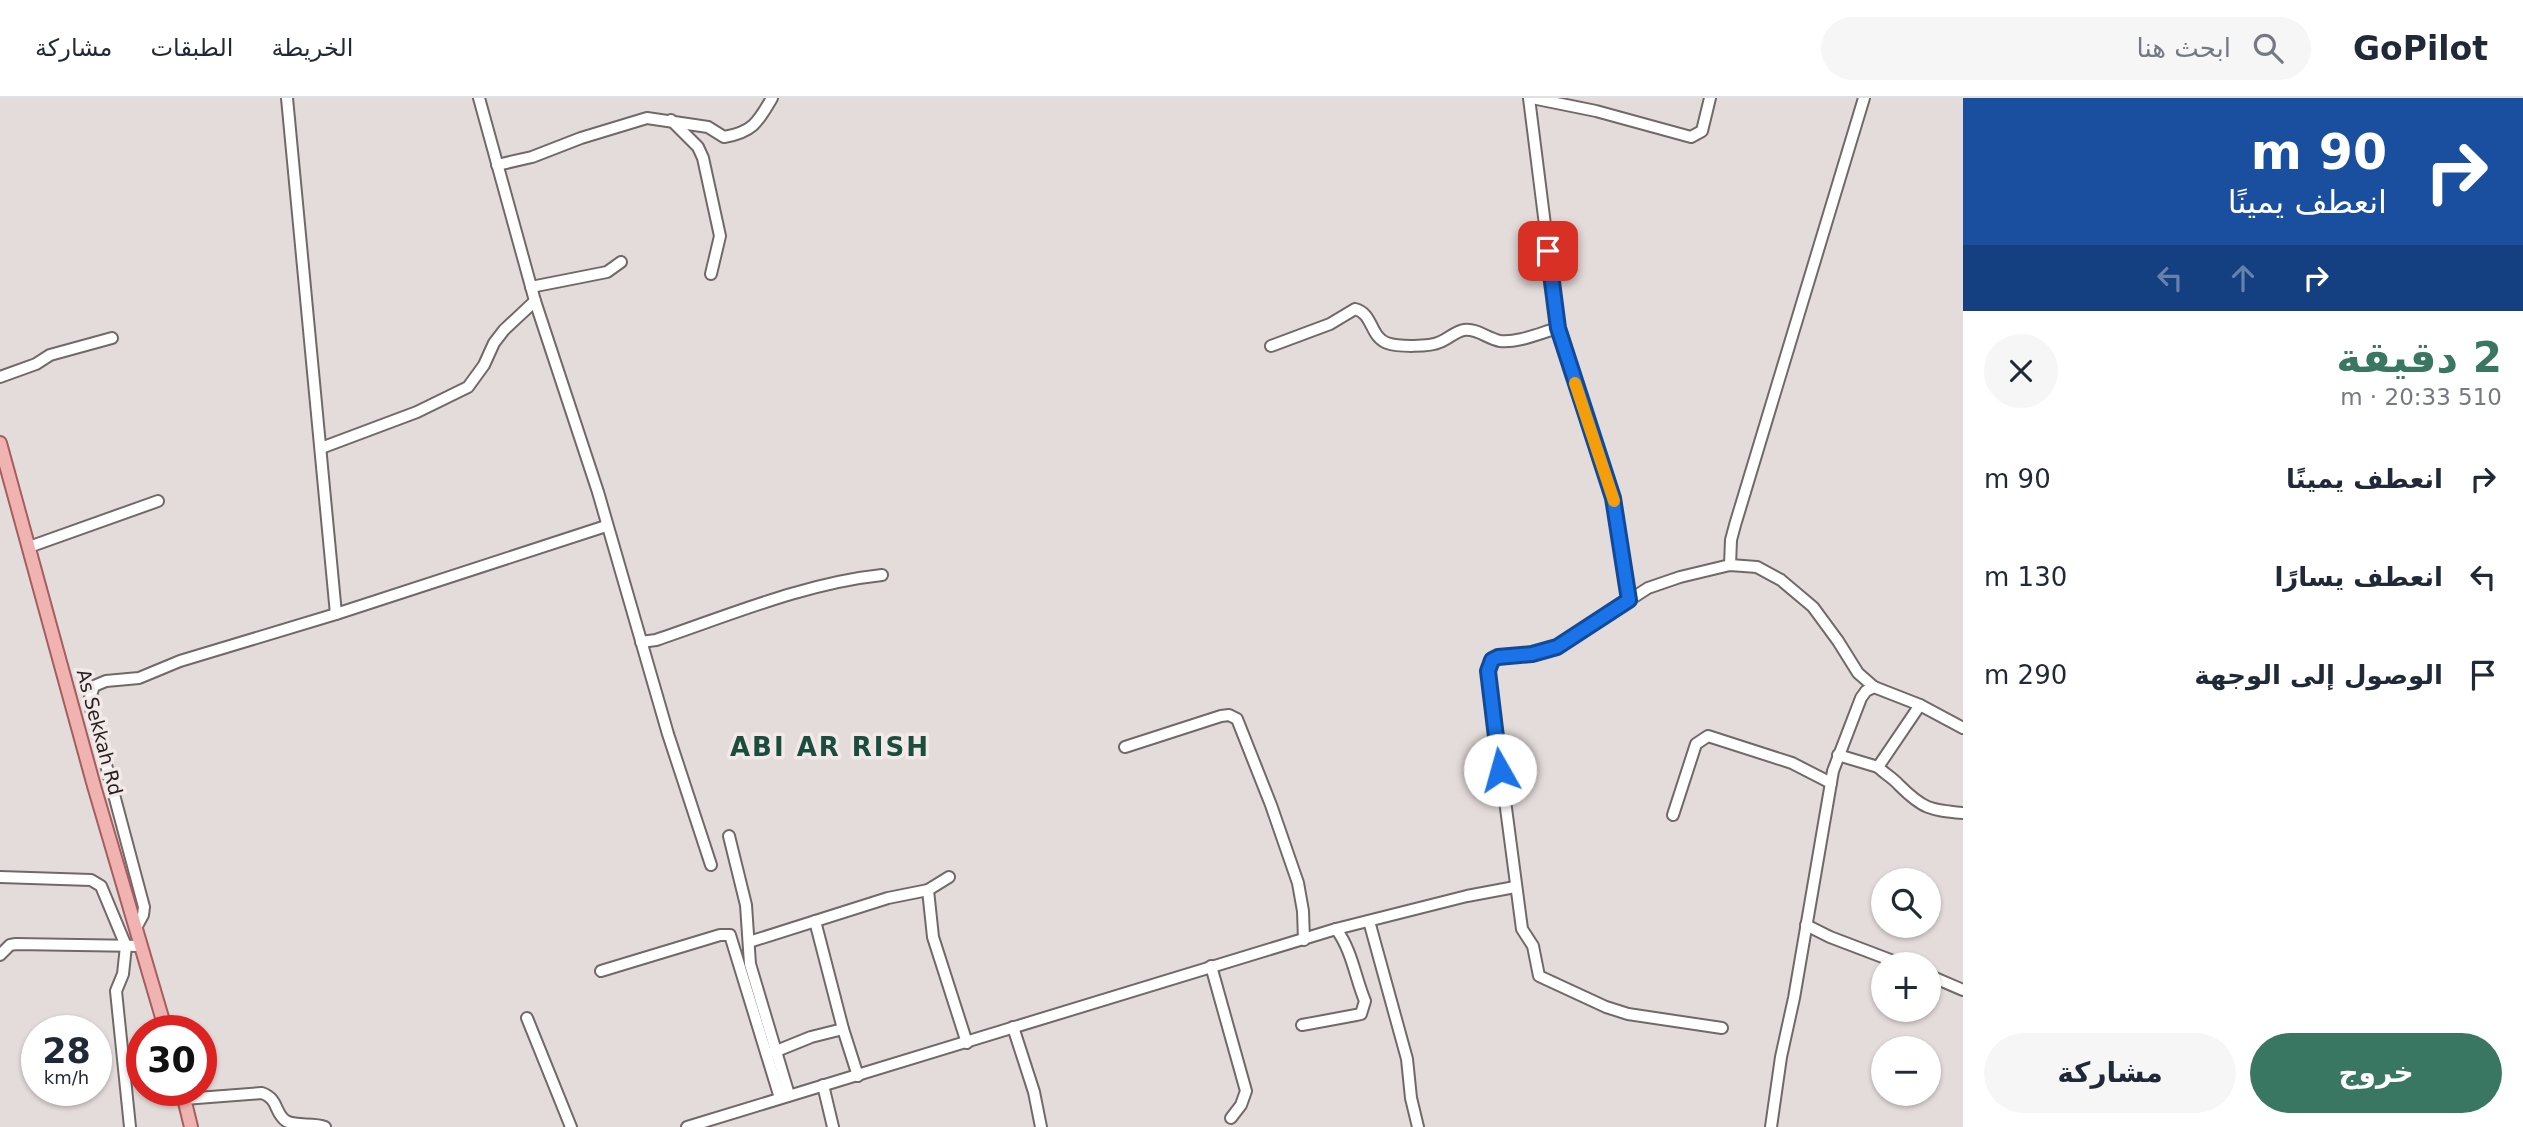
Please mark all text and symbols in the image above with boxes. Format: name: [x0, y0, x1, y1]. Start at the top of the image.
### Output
search box: [1821, 17, 2311, 80]
icon: search: [2249, 29, 2287, 67]
text: GoPilot: [2353, 29, 2488, 68]
text: ابحث هنا: [2136, 33, 2231, 63]
text: مشاركة: [35, 34, 112, 62]
text: الطبقات: [150, 34, 233, 62]
text: الخريطة: [271, 34, 353, 62]
text: 90 m: [2251, 124, 2387, 181]
icon: right: [2411, 126, 2502, 217]
text: انعطف يمينًا: [2228, 183, 2387, 221]
pin: [1518, 221, 1578, 281]
icon: arrive: [1529, 232, 1567, 270]
icon: left: [2151, 259, 2189, 297]
icon: ahead: [2224, 259, 2262, 297]
icon: right: [2297, 259, 2335, 297]
text: 2 دقيقة: [2336, 333, 2502, 382]
button: close: [1984, 334, 2058, 408]
text: 510 m · 20:33: [2340, 384, 2502, 410]
icon: right: [2464, 460, 2502, 498]
text: 90 m: [1984, 464, 2051, 494]
text: انعطف يمينًا: [2286, 464, 2443, 494]
icon: left: [2464, 558, 2502, 596]
text: 130 m: [1984, 562, 2067, 592]
text: انعطف يسارًا: [2274, 562, 2443, 592]
icon: arrive: [2464, 656, 2502, 694]
text: 290 m: [1984, 660, 2067, 690]
text: الوصول إلى الوجهة: [2194, 660, 2443, 690]
street label: As Sekkah Rd: [73, 667, 127, 797]
district label: ABI AR RISH: [730, 732, 930, 762]
position arrow: [1463, 733, 1537, 807]
map controls: [1871, 868, 1941, 1106]
button: search: [1871, 868, 1941, 938]
button: +: [1871, 952, 1941, 1022]
speed limit sign: 30: [126, 1015, 217, 1106]
text: 28: [42, 1031, 91, 1071]
button: مشاركة: [1984, 1033, 2236, 1113]
button: خروج: [2250, 1033, 2502, 1113]
button: −: [1871, 1036, 1941, 1106]
text: km/h: [44, 1067, 89, 1088]

